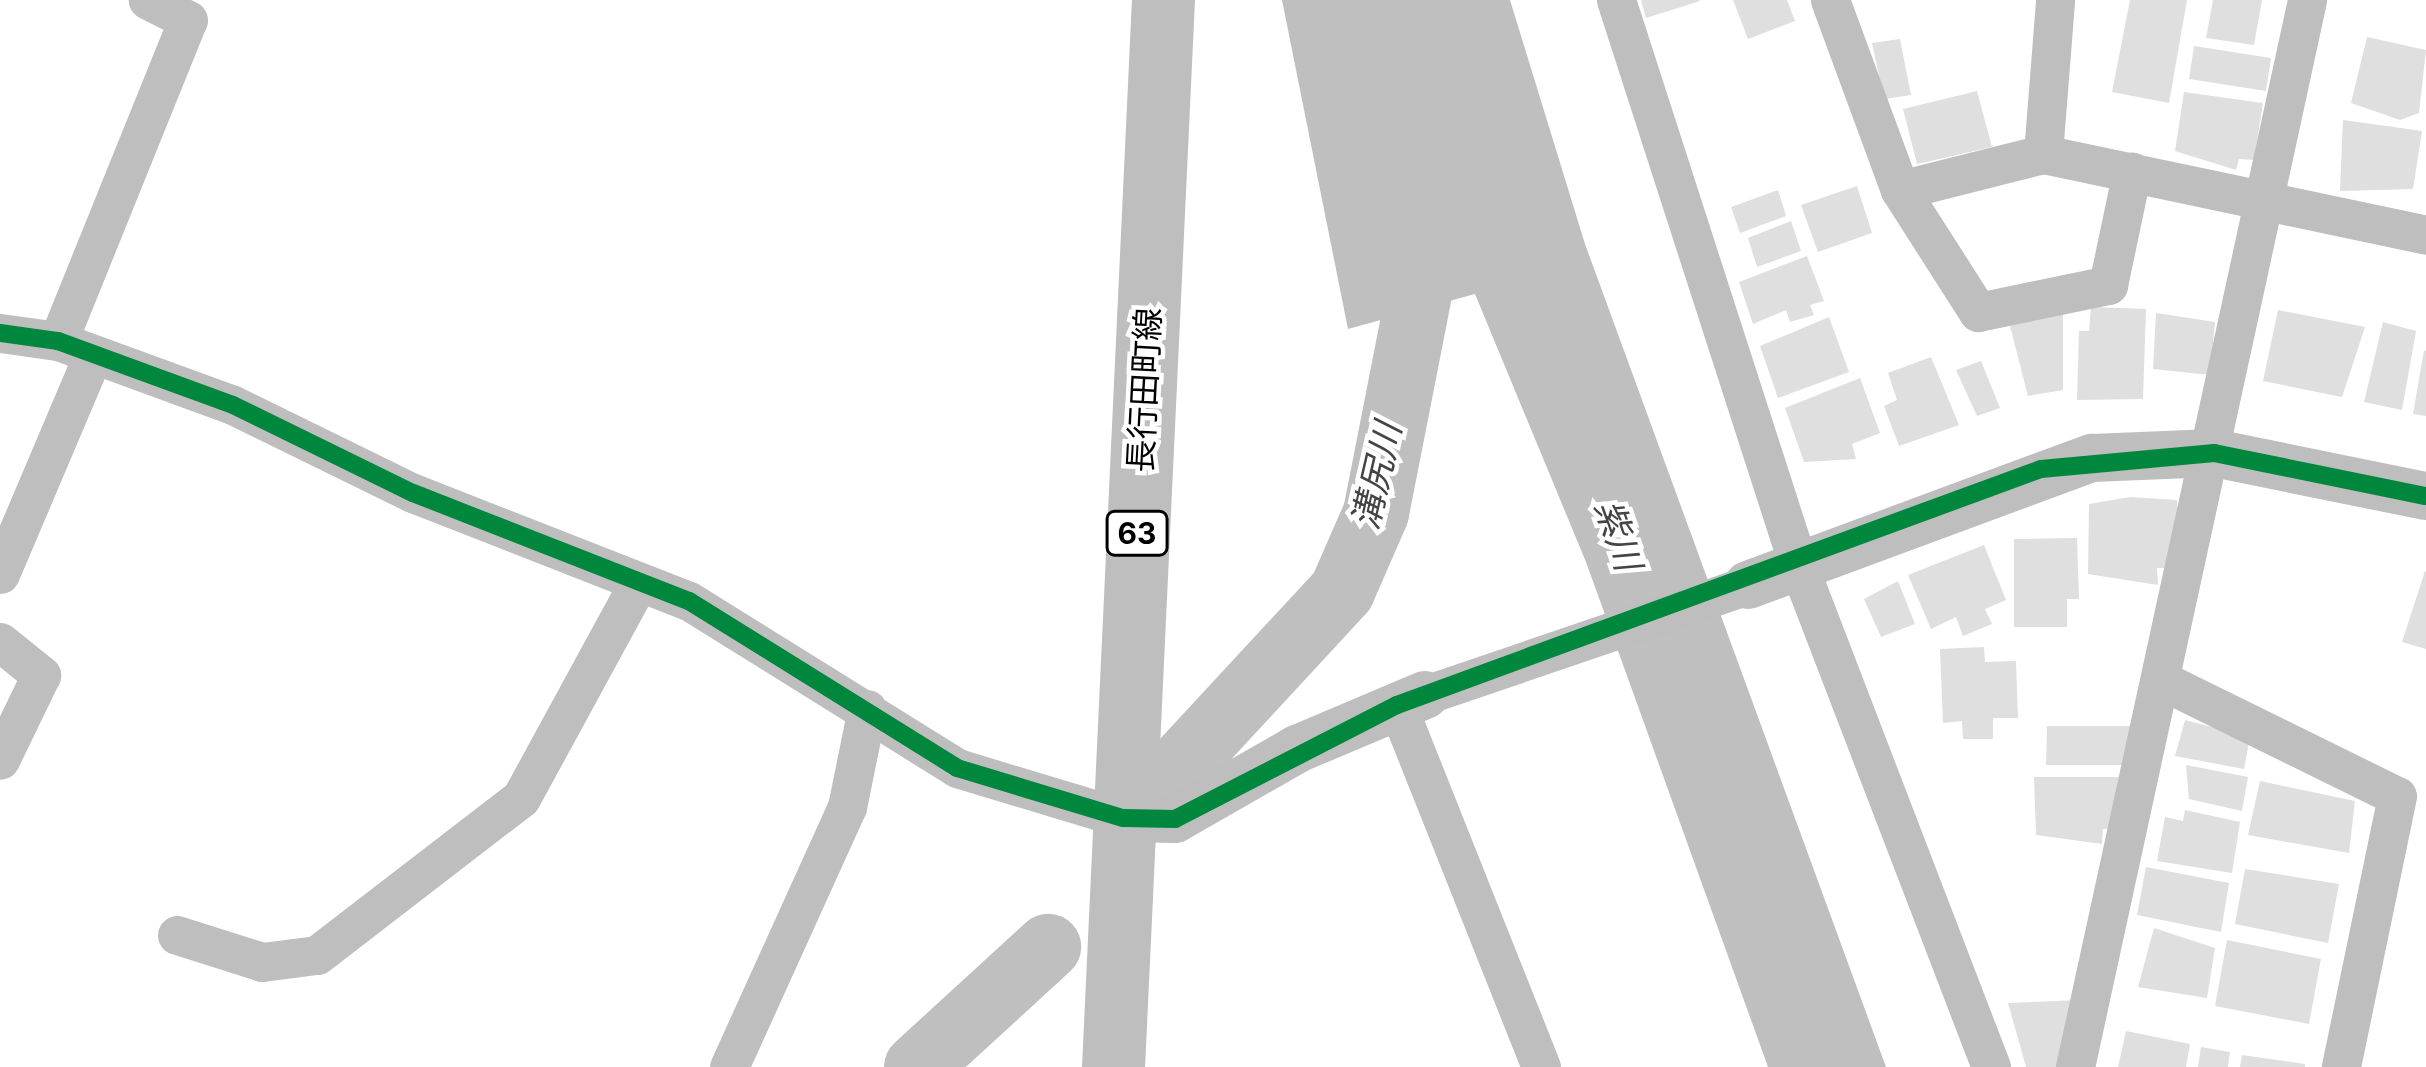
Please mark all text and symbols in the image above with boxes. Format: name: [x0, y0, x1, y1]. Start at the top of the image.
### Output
street label: 長行田町線: [1121, 307, 1169, 473]
water label: 溝尻川: [1344, 419, 1410, 533]
water label: 紫川: [1586, 494, 1650, 576]
road number: 63: [1104, 509, 1170, 557]

